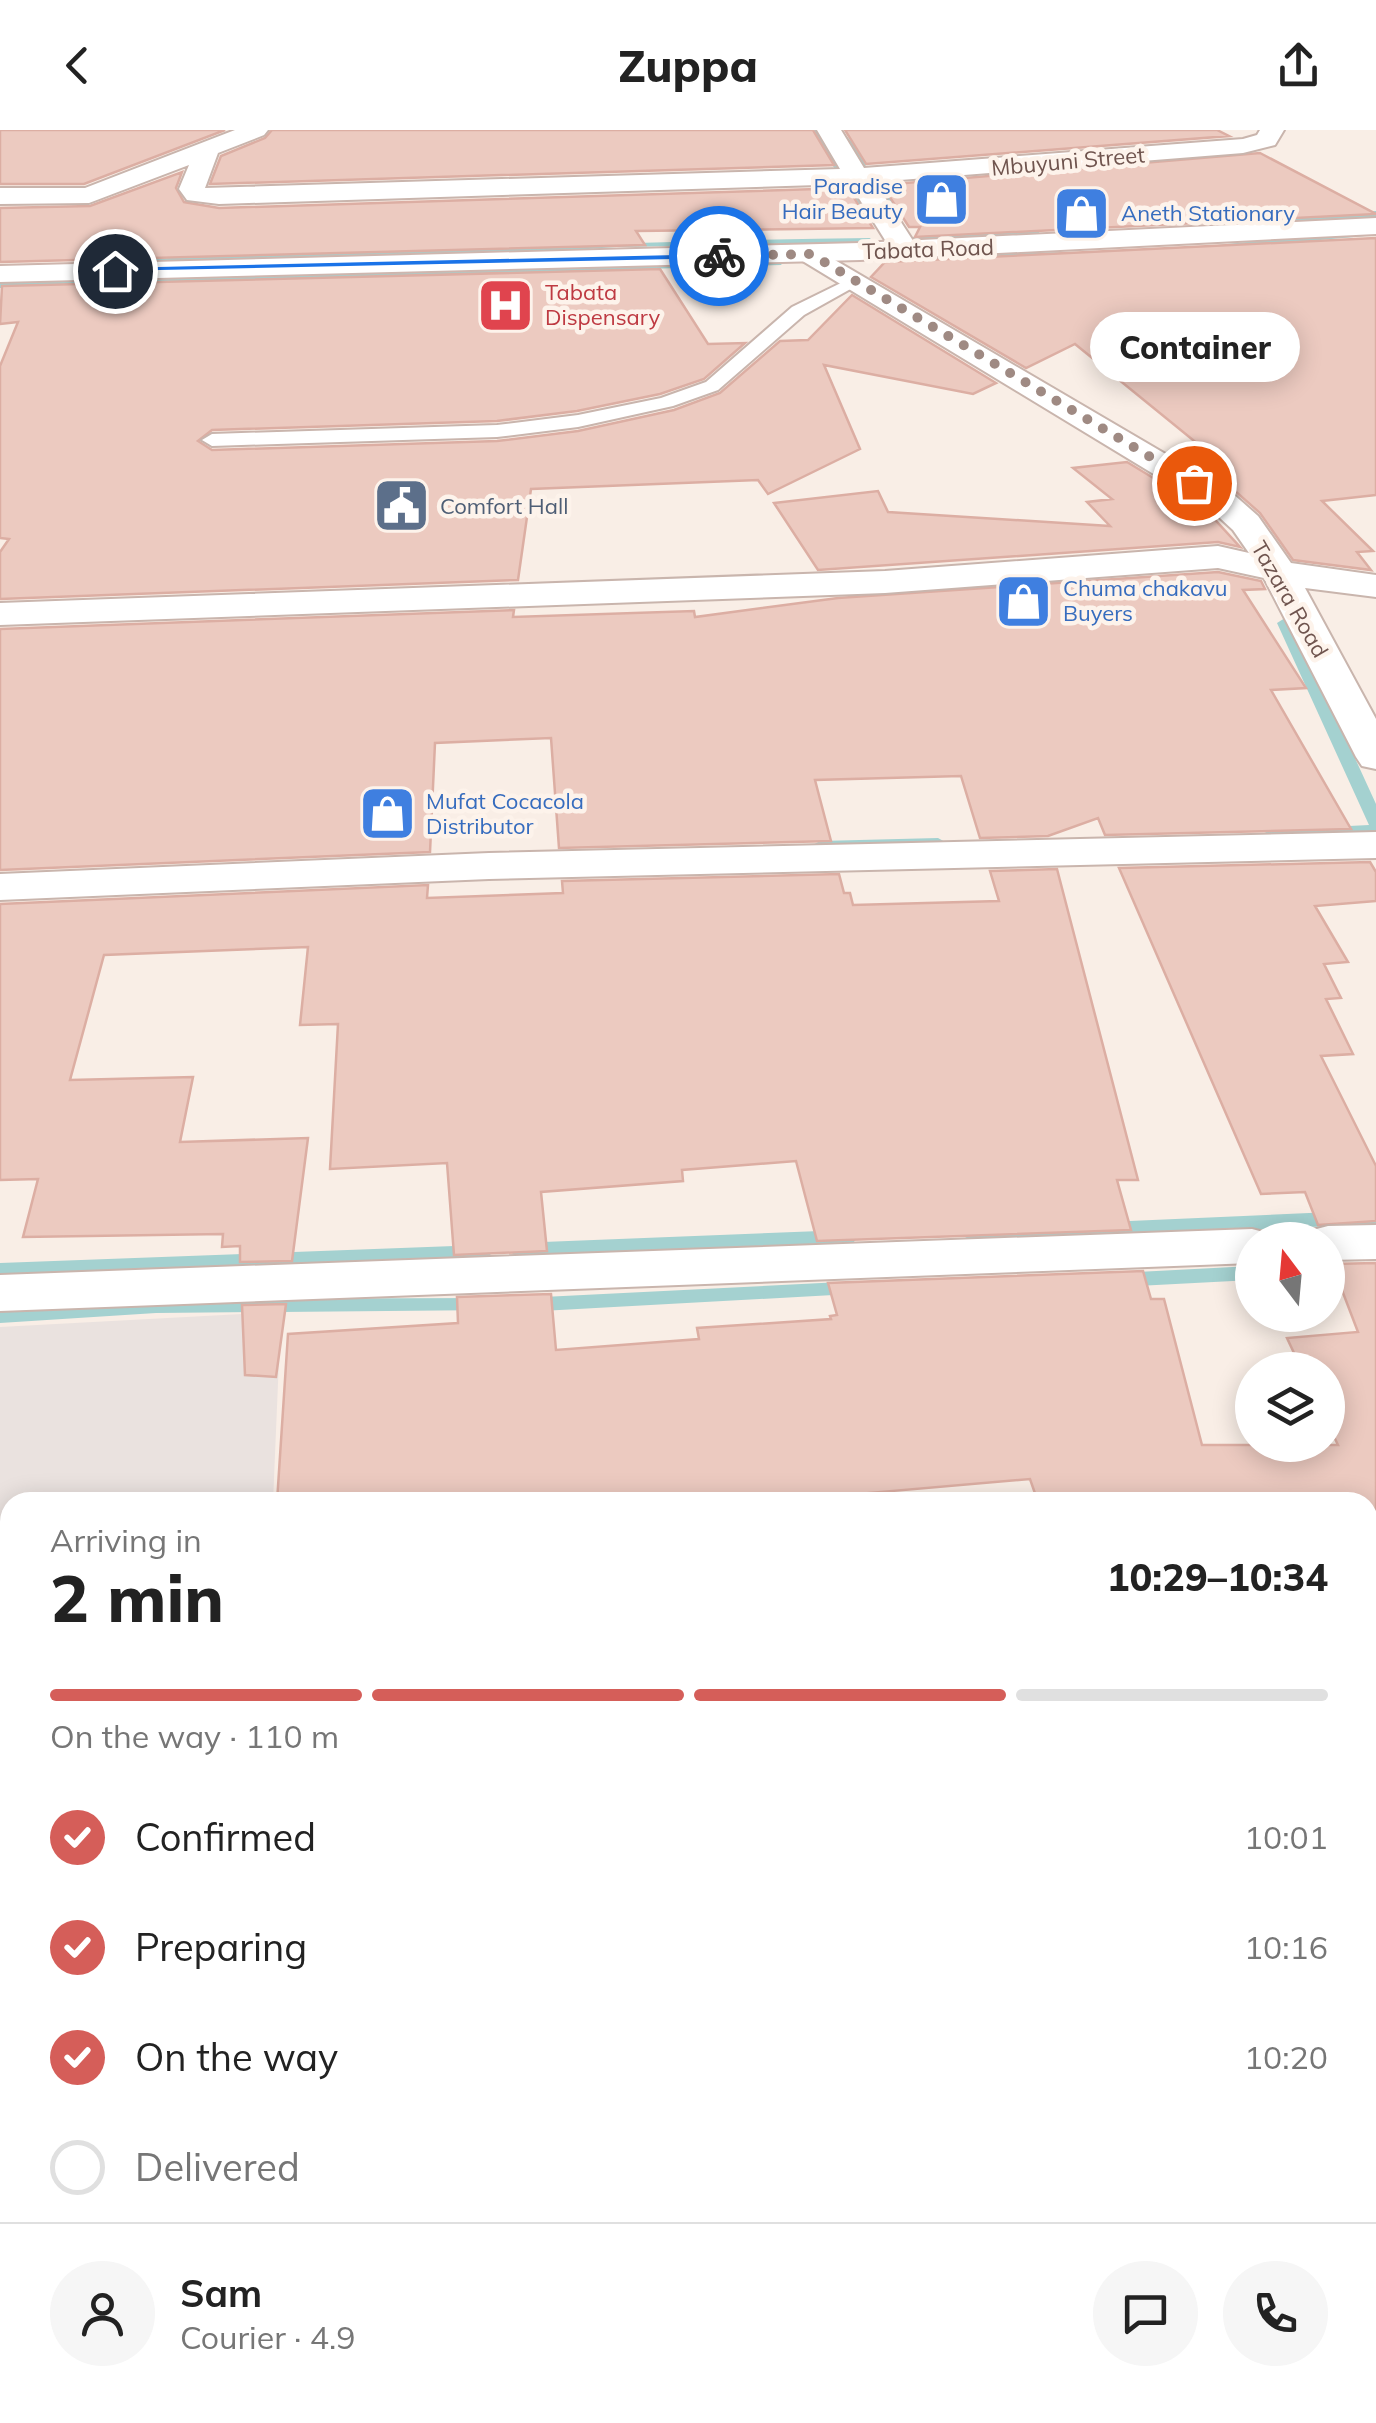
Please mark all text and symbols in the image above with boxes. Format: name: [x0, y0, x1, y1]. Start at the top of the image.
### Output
text: Zuppa: [618, 37, 758, 93]
icon: back: [50, 38, 105, 93]
icon: share: [1271, 38, 1326, 93]
street label: Mbuyuni Street: [990, 140, 1146, 182]
shop icon: Paradise Hair Beauty: [912, 169, 972, 229]
place label: Paradise Hair Beauty: [782, 172, 903, 225]
shop icon: Aneth Stationary: [1052, 183, 1112, 243]
place label: Aneth Stationary: [1121, 199, 1295, 227]
courier: [669, 206, 769, 306]
pin: [73, 229, 158, 314]
icon: bike: [692, 229, 747, 284]
street label: Tabata Road: [862, 233, 994, 265]
icon: home: [88, 244, 143, 299]
hospital icon: Tabata Dispensary: [476, 275, 536, 335]
place label: Tabata Dispensary: [545, 278, 660, 331]
callout: Container: [1089, 313, 1299, 383]
text: Container: [1119, 327, 1271, 367]
pin: [1152, 441, 1237, 526]
icon: bag: [1167, 456, 1222, 511]
public building icon: Comfort Hall: [371, 476, 431, 536]
place label: Comfort Hall: [440, 492, 568, 520]
street label: Tazara Road: [1245, 536, 1335, 662]
shop icon: Chuma chakavu Buyers: [994, 571, 1054, 631]
place label: Chuma chakavu Buyers: [1063, 574, 1228, 627]
shop icon: Mufat Cocacola Distributor: [357, 784, 417, 844]
place label: Mufat Cocacola Distributor: [426, 787, 584, 840]
north arrow: [1235, 1222, 1345, 1332]
map controls: [1235, 1222, 1345, 1462]
button: layers: [1235, 1352, 1345, 1462]
text: Arriving in: [50, 1520, 202, 1560]
text: 10:29–10:34: [1107, 1553, 1328, 1601]
text: 2 min: [50, 1557, 224, 1638]
text: On the way · 110 m: [50, 1716, 339, 1756]
icon: check: [50, 1810, 105, 1865]
text: Confirmed: [135, 1813, 316, 1861]
text: 10:01: [1244, 1817, 1328, 1857]
icon: check: [50, 1920, 105, 1975]
text: Preparing: [135, 1923, 307, 1971]
text: 10:16: [1244, 1927, 1328, 1967]
icon: check: [50, 2030, 105, 2085]
text: On the way: [135, 2033, 338, 2081]
text: 10:20: [1244, 2037, 1328, 2077]
text: Delivered: [135, 2143, 300, 2191]
button: person: [50, 2261, 155, 2366]
button: chat: [1093, 2261, 1198, 2366]
button: phone: [1223, 2261, 1328, 2366]
text: Sam: [180, 2269, 262, 2317]
text: Courier · 4.9: [180, 2317, 356, 2357]

